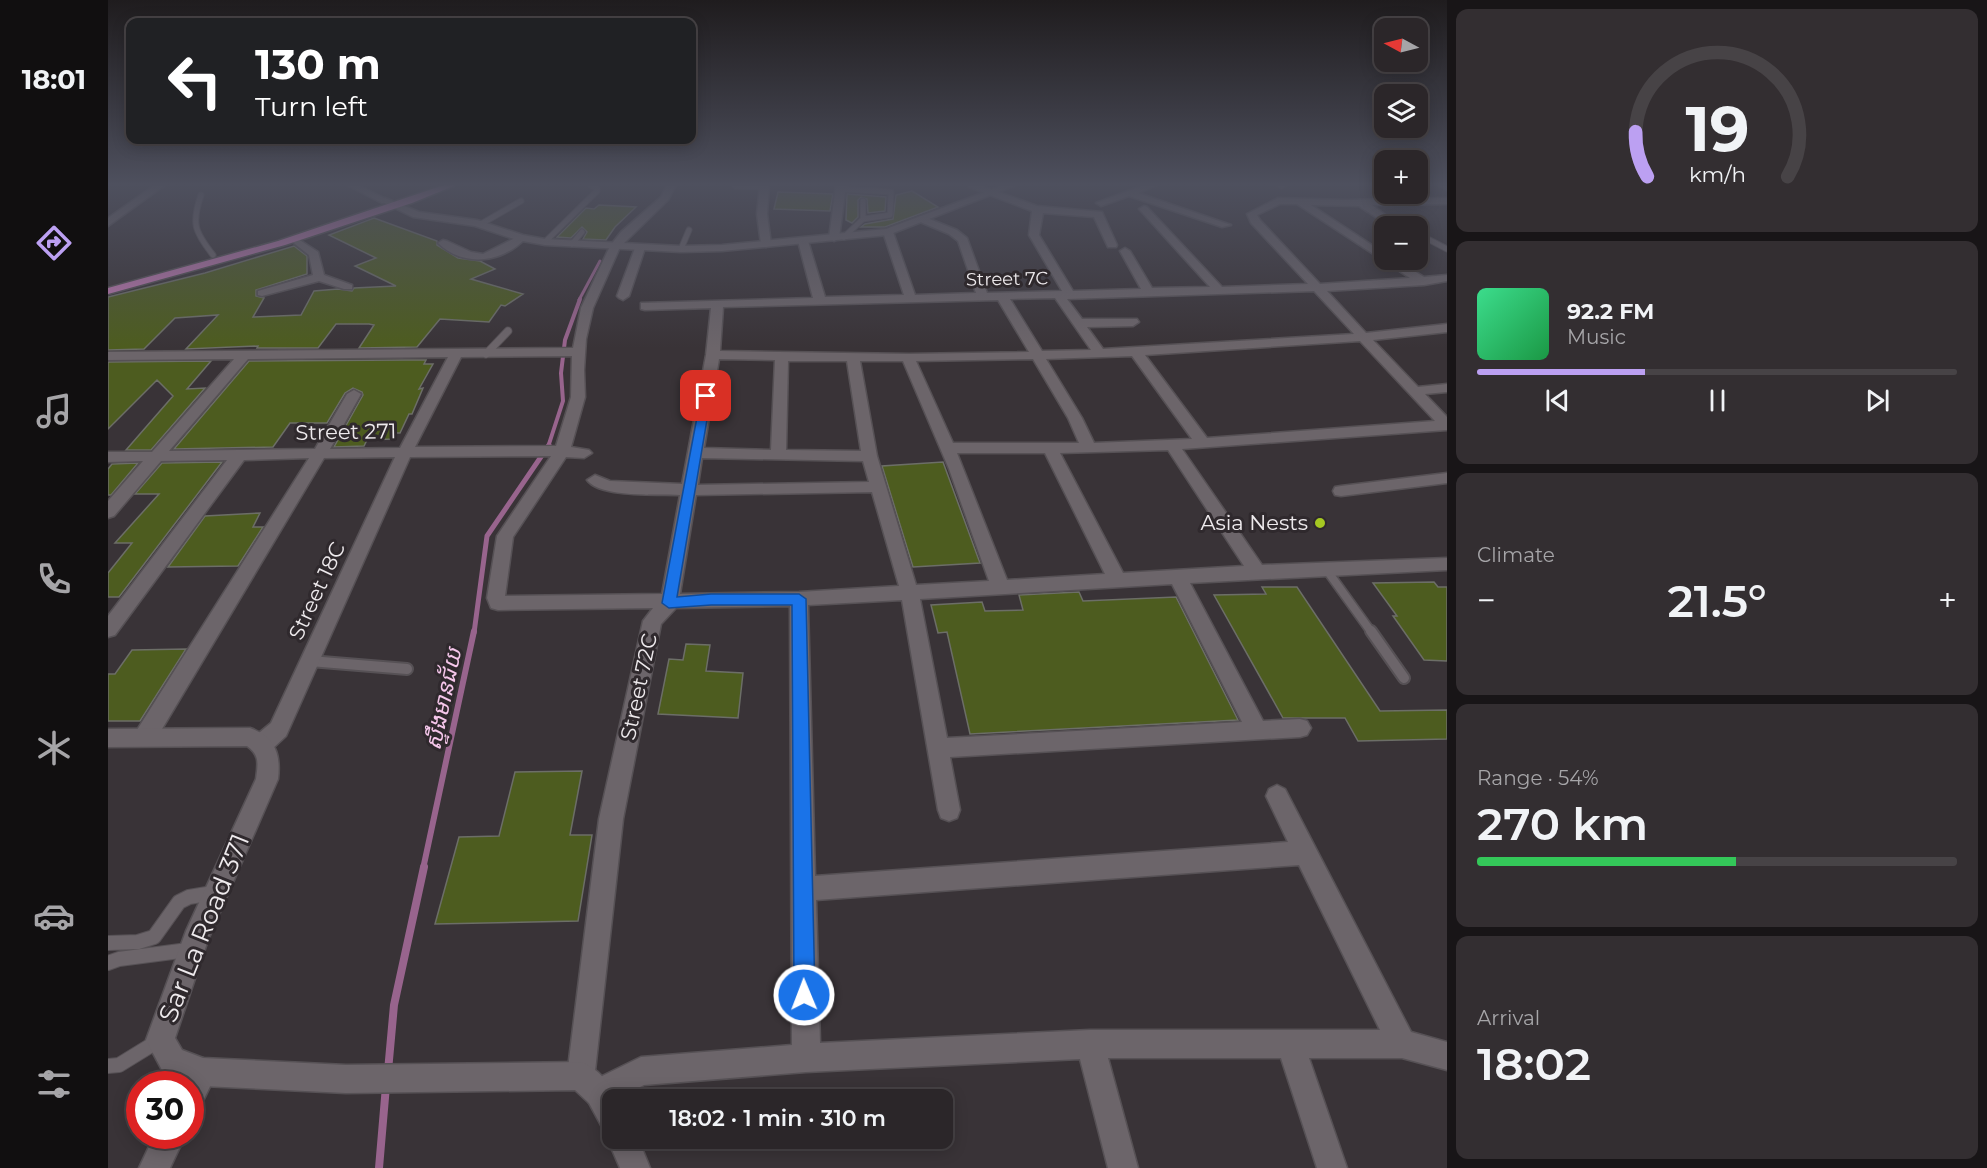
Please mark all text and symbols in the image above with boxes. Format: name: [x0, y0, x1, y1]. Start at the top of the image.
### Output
north arrow: [1374, 18, 1428, 72]
map controls: [1374, 18, 1428, 270]
text: 130 m: [255, 38, 381, 90]
icon: left: [156, 42, 234, 120]
text: 18:01: [22, 63, 86, 96]
button: layers: [1374, 84, 1428, 138]
text: Turn left: [255, 90, 368, 123]
text: 19: [1685, 92, 1749, 168]
button: +: [1374, 150, 1428, 204]
text: km/h: [1688, 162, 1746, 188]
button: −: [1374, 216, 1428, 270]
icon: directions: [33, 222, 75, 264]
street label: Street 7C: [966, 267, 1048, 291]
text: 92.2 FM: [1567, 298, 1654, 325]
text: Music: [1567, 325, 1626, 349]
pin: [680, 370, 731, 421]
icon: arrive: [689, 379, 722, 412]
icon: previous: [1541, 384, 1574, 417]
icon: pause: [1701, 384, 1734, 417]
icon: next: [1861, 384, 1894, 417]
icon: music: [33, 390, 75, 432]
street label: Street 271: [295, 418, 397, 445]
place label: Asia Nests: [1200, 510, 1308, 535]
marker: Asia Nests: [1313, 516, 1327, 530]
street label: Street 18C: [283, 538, 350, 644]
text: Climate: [1477, 543, 1555, 567]
icon: phone: [33, 558, 75, 600]
text: 21.5°: [1667, 573, 1767, 628]
text: −: [1477, 580, 1496, 620]
text: +: [1938, 580, 1957, 620]
street label: Street 72C: [615, 631, 662, 742]
water label: ស្ទឹងមានជ័យ: [420, 644, 468, 753]
icon: climate: [33, 727, 75, 769]
text: Range · 54%: [1477, 766, 1599, 790]
text: 270 km: [1477, 796, 1648, 851]
street label: Sar La Road 371: [152, 829, 256, 1027]
icon: car: [33, 895, 75, 937]
position arrow: [772, 963, 836, 1027]
text: Arrival: [1477, 1006, 1540, 1030]
text: 18:02: [1477, 1036, 1591, 1091]
icon: filters: [33, 1063, 75, 1105]
speed limit sign: 30: [126, 1071, 204, 1149]
text: 18:02 · 1 min · 310 m: [669, 1105, 886, 1132]

